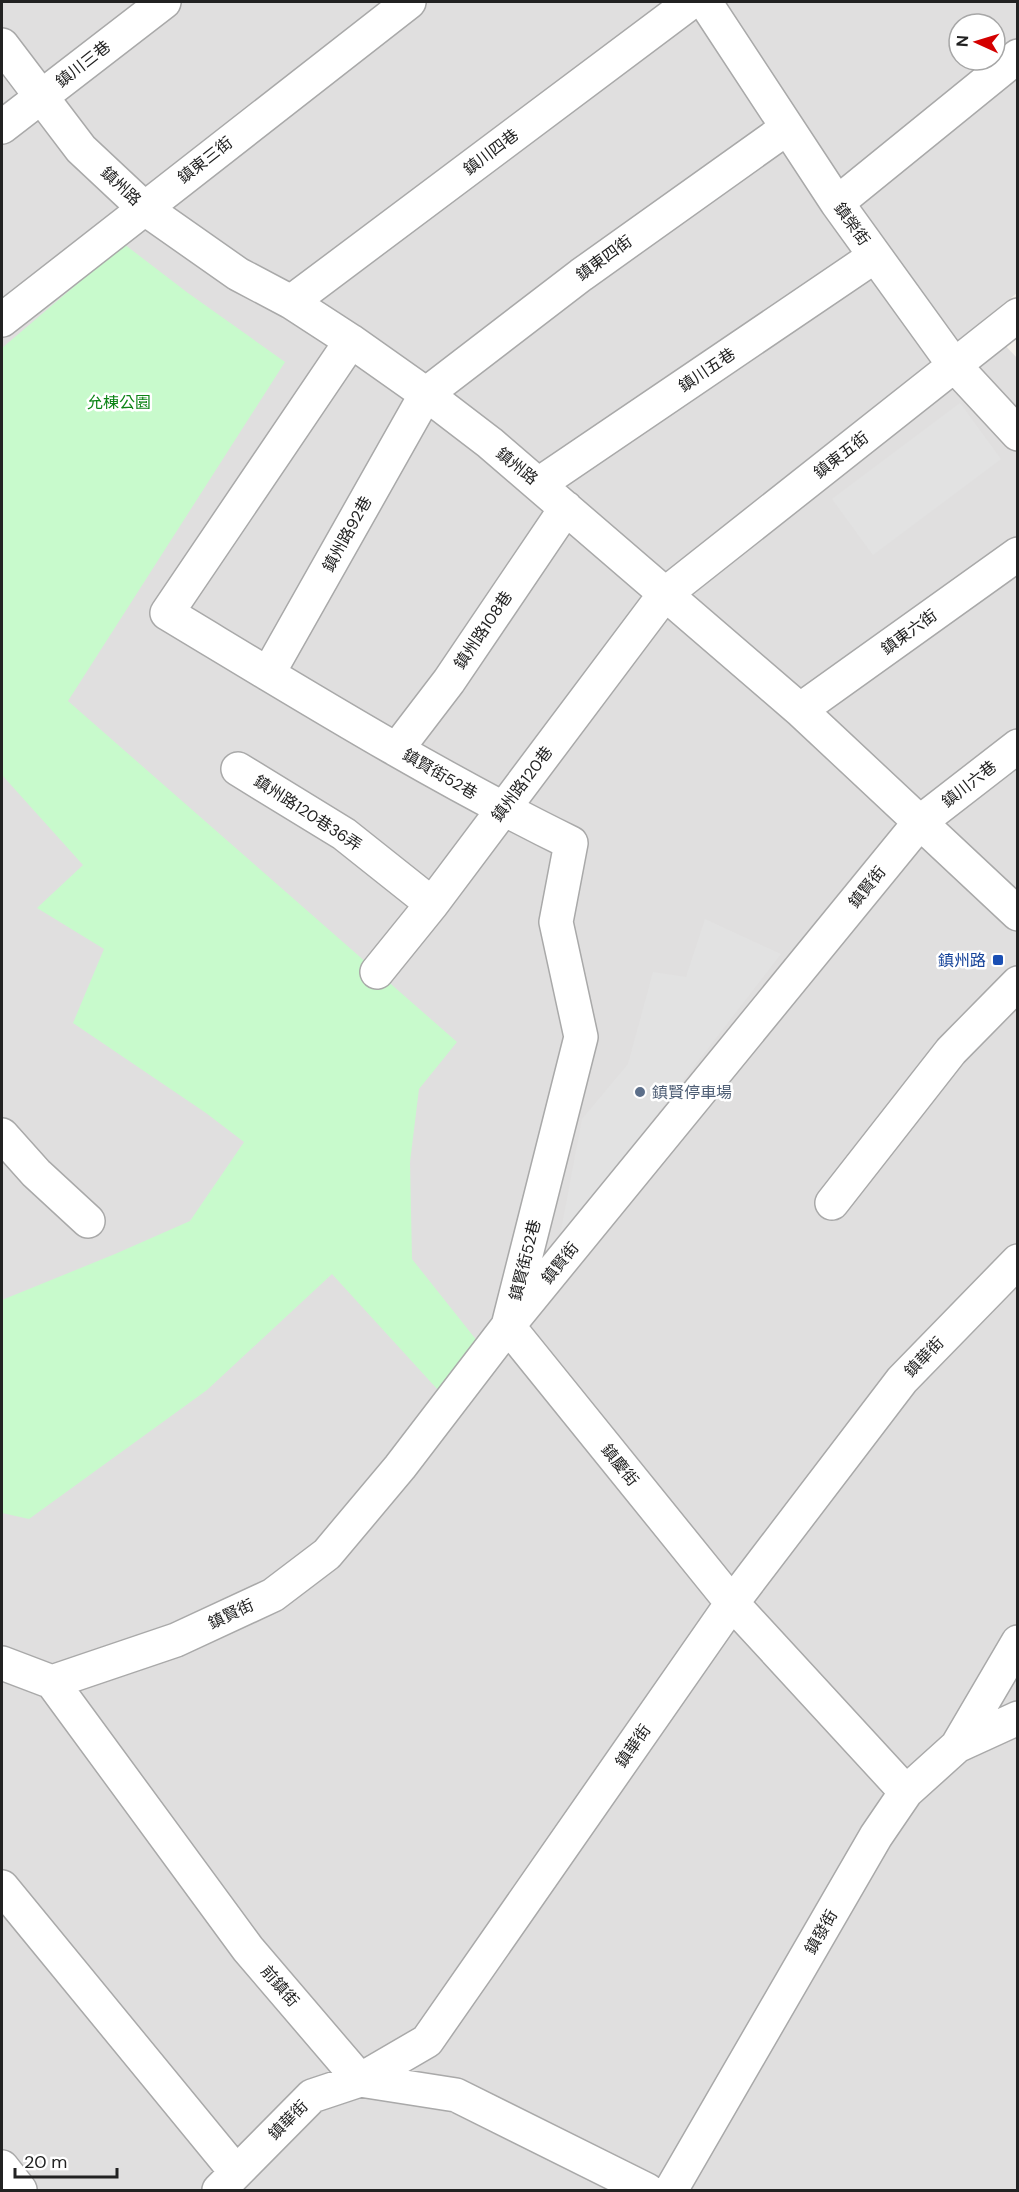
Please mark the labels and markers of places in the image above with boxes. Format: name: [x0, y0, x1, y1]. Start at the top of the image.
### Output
place label: 鎮州路: [938, 950, 986, 971]
marker: 鎮州路: [991, 953, 1005, 967]
place label: 鎮賢停車場: [652, 1082, 732, 1103]
marker: 鎮賢停車場: [633, 1085, 647, 1099]

